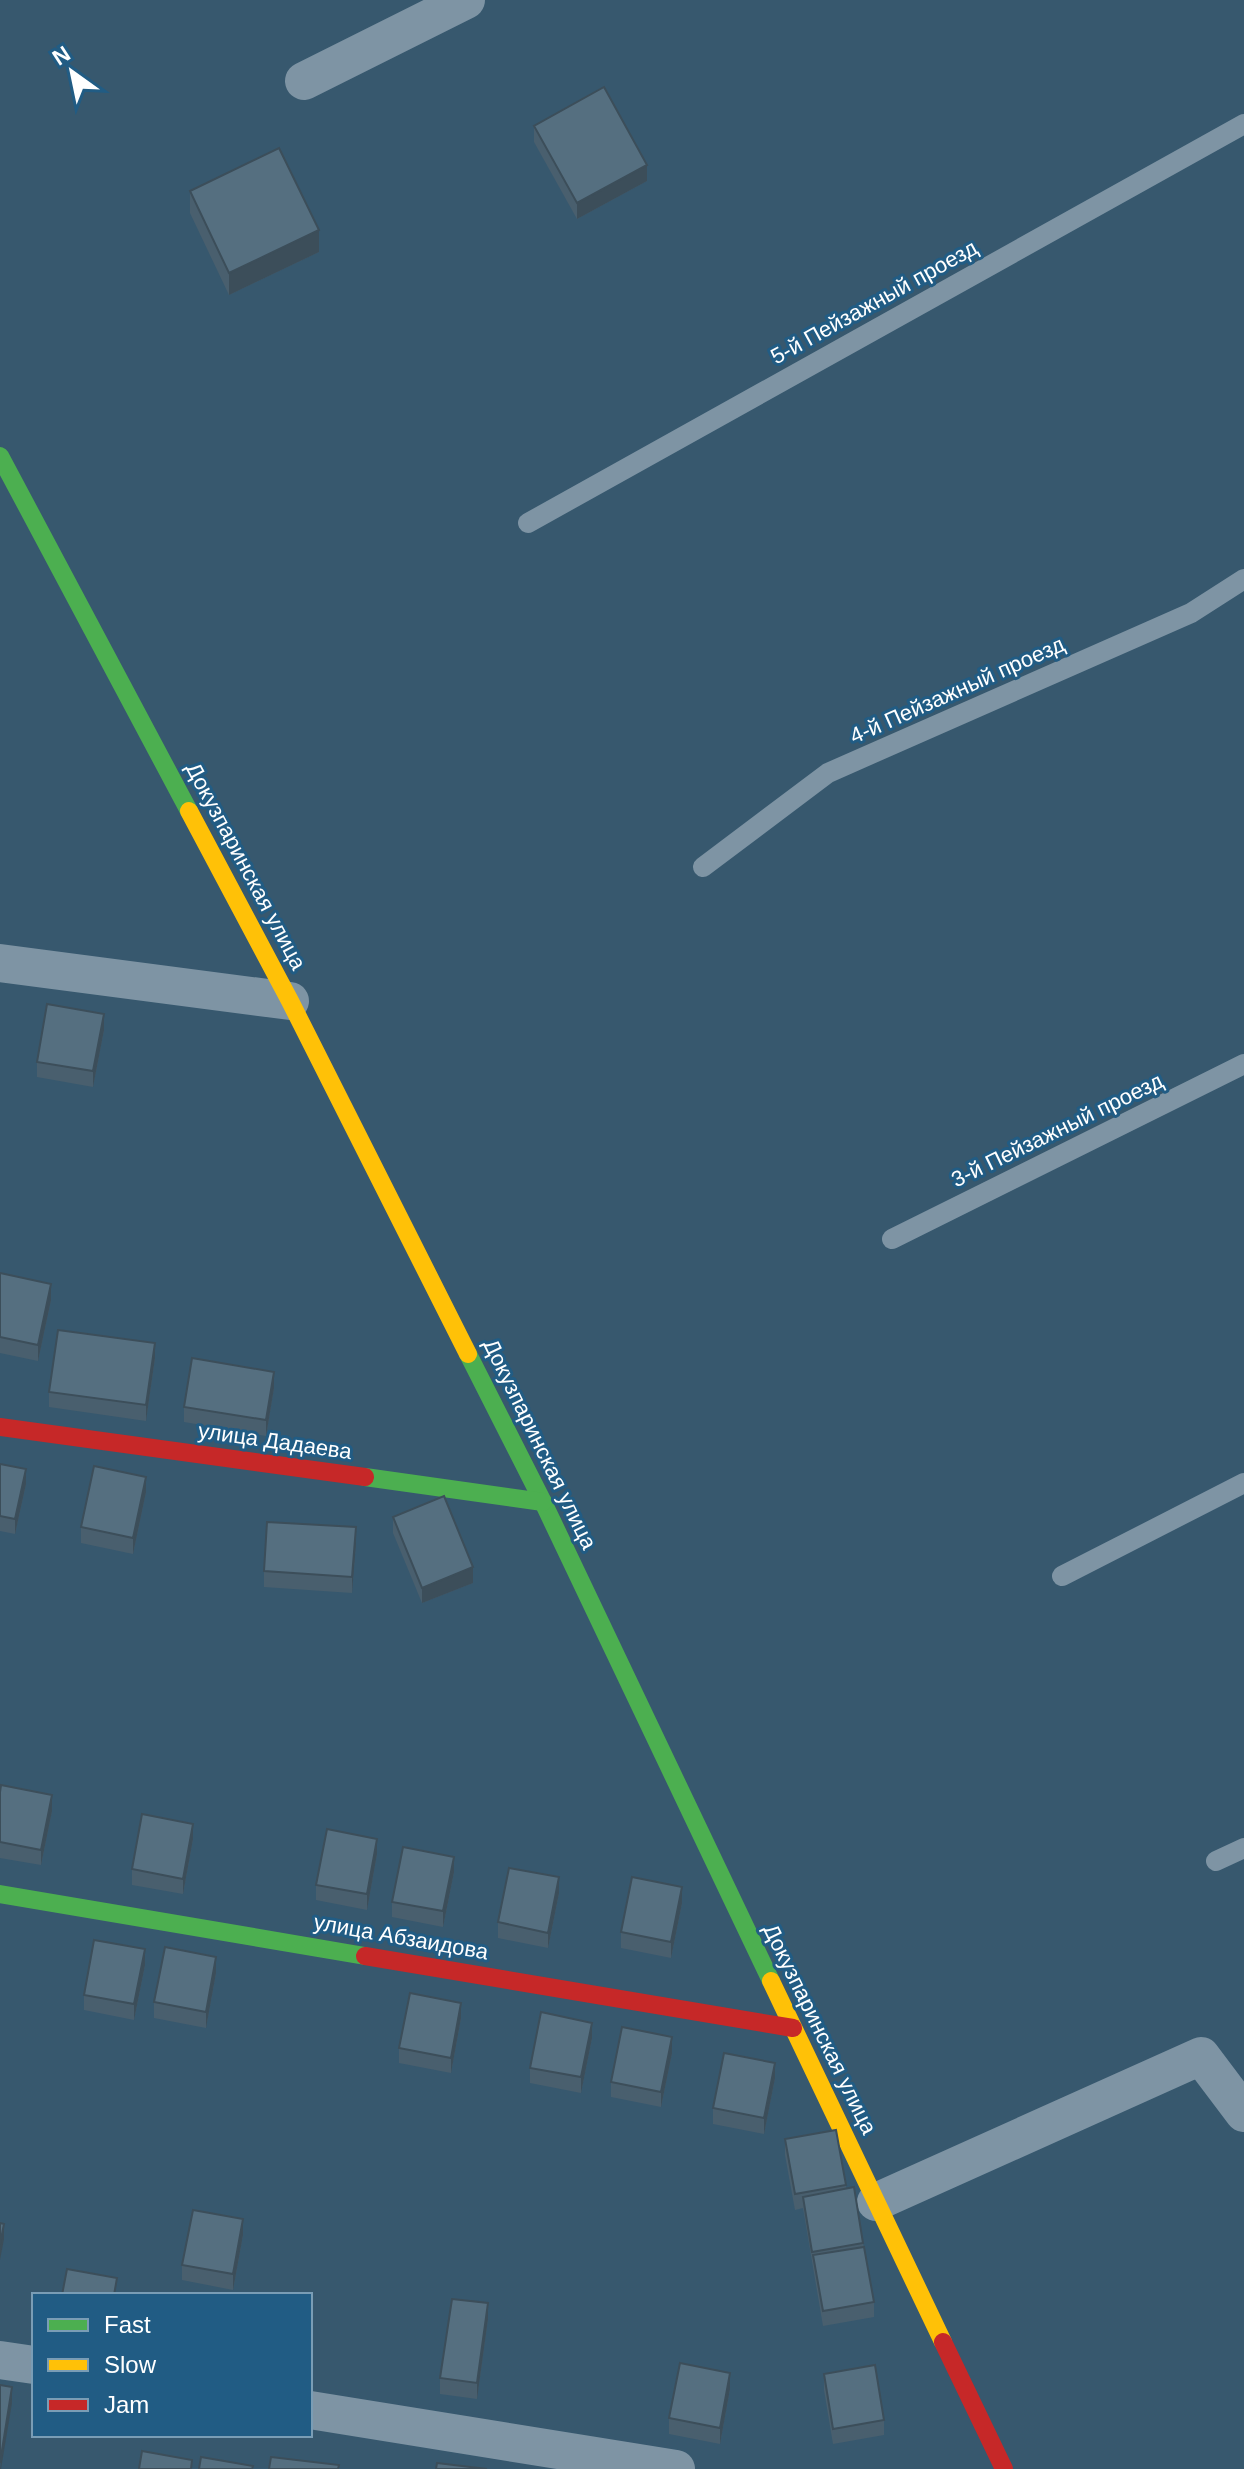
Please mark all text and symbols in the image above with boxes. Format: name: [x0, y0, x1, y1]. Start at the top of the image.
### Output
north arrow: [32, 32, 112, 112]
text: N: [48, 41, 75, 70]
street label: 5-й Пейзажный проезд: [766, 235, 982, 369]
street label: 4-й Пейзажный проезд: [846, 631, 1068, 749]
street label: Докузпаринская улица: [181, 758, 312, 975]
street label: 3-й Пейзажный проезд: [947, 1068, 1167, 1192]
street label: Докузпаринская улица: [478, 1335, 602, 1554]
street label: улица Дадаева: [197, 1418, 354, 1464]
street label: улица Абзаидова: [312, 1909, 491, 1965]
street label: Докузпаринская улица: [758, 1920, 882, 2139]
legend: [32, 2293, 312, 2437]
text: Fast: [104, 2311, 151, 2338]
text: Slow: [104, 2351, 157, 2378]
text: Jam: [104, 2391, 149, 2418]

